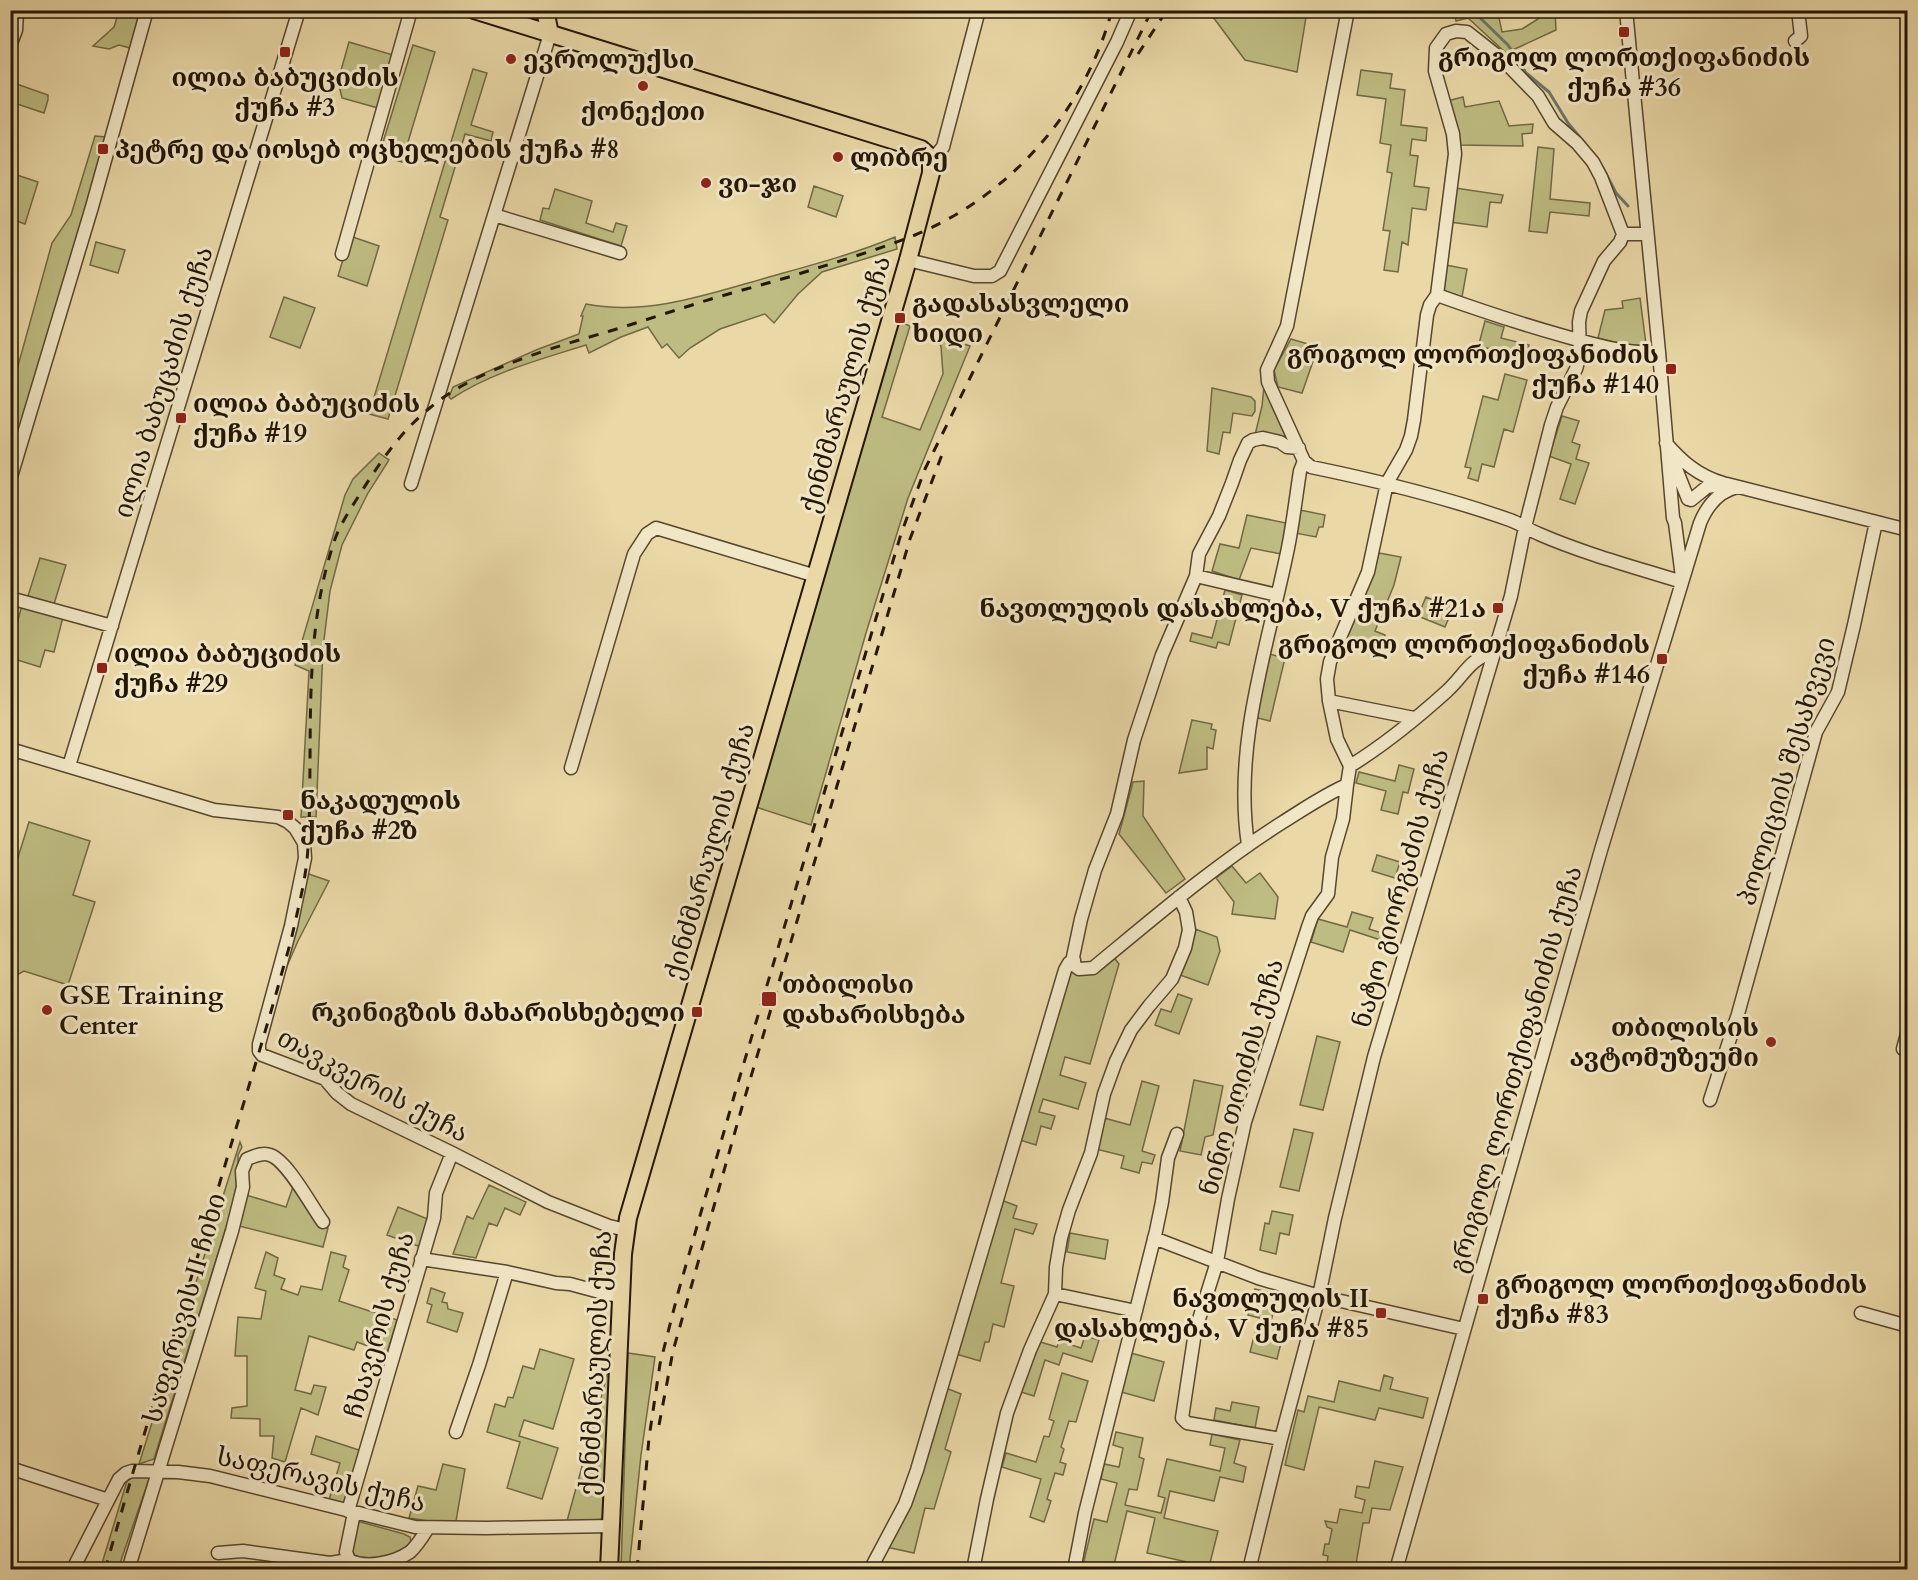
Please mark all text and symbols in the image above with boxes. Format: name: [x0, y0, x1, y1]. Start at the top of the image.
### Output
marker: გრიგოლ ლორთქიფანიძის ქუჩა #36: [1617, 25, 1631, 39]
place label: გრიგოლ ლორთქიფანიძის ქუჩა #36: [1438, 40, 1810, 105]
place label: ევროლუქსი: [523, 42, 694, 77]
marker: ილია ბაბუციძის ქუჩა #3: [278, 45, 292, 59]
marker: ევროლუქსი: [504, 52, 518, 66]
place label: ილია ბაბუციძის ქუჩა #3: [171, 60, 399, 125]
marker: ქონექთი: [636, 79, 650, 93]
place label: ქონექთი: [581, 94, 705, 129]
place label: პეტრე და იოსებ ოცხელების ქუჩა #8: [115, 132, 620, 167]
place label: ლიბრე: [850, 140, 948, 175]
marker: პეტრე და იოსებ ოცხელების ქუჩა #8: [96, 142, 110, 156]
marker: ლიბრე: [831, 150, 845, 164]
place label: ვი-ჯი: [718, 166, 797, 201]
marker: ვი-ჯი: [699, 176, 713, 190]
street label: ილია ბაბუცაძის ქუჩა: [106, 242, 221, 522]
street label: ქინძმარაულის ქუჩა: [792, 252, 899, 517]
place label: გადასასვლელი ხიდი: [912, 286, 1129, 351]
marker: გადასასვლელი ხიდი: [893, 311, 907, 325]
place label: გრიგოლ ლორთქიფანიძის ქუჩა #140: [1287, 337, 1659, 402]
marker: გრიგოლ ლორთქიფანიძის ქუჩა #140: [1664, 362, 1678, 376]
place label: ილია ბაბუციძის ქუჩა #19: [193, 386, 420, 451]
marker: ილია ბაბუციძის ქუჩა #19: [174, 411, 188, 425]
place label: ნავთლუღის დასახლება, V ქუჩა #21ა: [979, 591, 1486, 626]
marker: ნავთლუღის დასახლება, V ქუჩა #21ა: [1491, 601, 1505, 615]
place label: გრიგოლ ლორთქიფანიძის ქუჩა #146: [1278, 627, 1650, 692]
street label: პოლიციის შესახვევი: [1729, 633, 1844, 910]
place label: ილია ბაბუციძის ქუჩა #29: [114, 636, 341, 701]
marker: გრიგოლ ლორთქიფანიძის ქუჩა #146: [1655, 652, 1669, 666]
marker: ილია ბაბუციძის ქუჩა #29: [95, 661, 109, 675]
street label: ქინძმარაულის ქუჩა: [656, 719, 763, 984]
street label: ნატო გიორგაძის ქუჩა: [1344, 744, 1457, 1032]
place label: ნაკადულის ქუჩა #2ზ: [300, 783, 461, 848]
marker: ნაკადულის ქუჩა #2ზ: [281, 808, 295, 822]
street label: გრიგოლ ლორთქიფანიძის ქუჩა: [1441, 862, 1590, 1277]
street label: ნინო თოიძის ქუჩა: [1191, 955, 1292, 1200]
place label: თბილისი დახარისხება: [782, 967, 966, 1032]
place label: GSE Training Center: [59, 978, 224, 1043]
marker: თბილისი დახარისხება: [760, 990, 778, 1008]
place label: რკინიგზის მახარისხებელი: [311, 995, 685, 1030]
marker: GSE Training Center: [40, 1003, 54, 1017]
marker: რკინიგზის მახარისხებელი: [690, 1005, 704, 1019]
place label: თბილისის ავტომუზეუმი: [1570, 1010, 1759, 1075]
street label: თავკვერის ქუჩა: [271, 1020, 475, 1151]
marker: თბილისის ავტომუზეუმი: [1764, 1035, 1778, 1049]
street label: საფერავის II ჩიხი: [135, 1189, 234, 1427]
street label: ჩხავერის ქუჩა: [336, 1228, 423, 1423]
street label: ქინძმარაულის ქუჩა: [571, 1229, 620, 1497]
place label: გრიგოლ ლორთქიფანიძის ქუჩა #83: [1495, 1267, 1867, 1332]
place label: ნავთლუღის II დასახლება, V ქუჩა #85: [1054, 1281, 1369, 1346]
marker: გრიგოლ ლორთქიფანიძის ქუჩა #83: [1476, 1292, 1490, 1306]
marker: ნავთლუღის II დასახლება, V ქუჩა #85: [1374, 1306, 1388, 1320]
street label: საფერავის ქუჩა: [213, 1438, 429, 1521]

